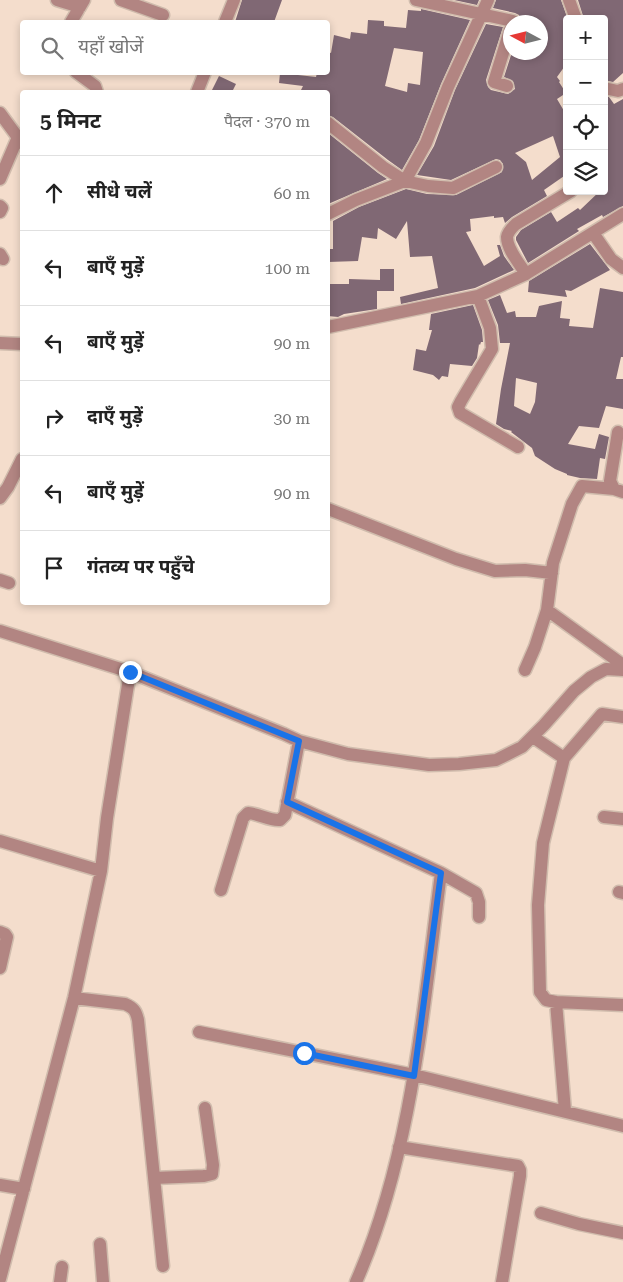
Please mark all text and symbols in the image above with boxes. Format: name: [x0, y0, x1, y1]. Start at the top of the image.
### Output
north arrow: [503, 15, 548, 60]
map controls: [563, 15, 608, 195]
button: +: [563, 15, 608, 60]
search box: [20, 20, 330, 75]
icon: search: [38, 34, 66, 62]
text: यहाँ खोजें: [78, 35, 143, 58]
button: −: [563, 60, 608, 105]
button: locate: [563, 105, 608, 150]
text: 5 मिनट: [40, 109, 101, 133]
text: पैदल · 370 m: [224, 112, 310, 131]
button: layers: [563, 150, 608, 195]
icon: ahead: [40, 179, 68, 207]
text: सीधे चलें: [87, 180, 152, 203]
text: 60 m: [273, 184, 310, 203]
icon: left: [40, 254, 68, 282]
text: बाएँ मुड़ें: [87, 255, 144, 278]
text: 100 m: [264, 259, 310, 278]
icon: left: [40, 329, 68, 357]
text: बाएँ मुड़ें: [87, 330, 144, 353]
text: 90 m: [273, 334, 310, 353]
icon: right: [40, 404, 68, 432]
text: दाएँ मुड़ें: [87, 405, 143, 428]
text: 30 m: [273, 409, 310, 428]
icon: left: [40, 479, 68, 507]
text: बाएँ मुड़ें: [87, 480, 144, 503]
text: 90 m: [273, 484, 310, 503]
icon: arrive: [40, 554, 68, 582]
text: गंतव्य पर पहुँचे: [87, 555, 194, 578]
route end: [119, 661, 142, 684]
route start: [293, 1042, 316, 1065]

